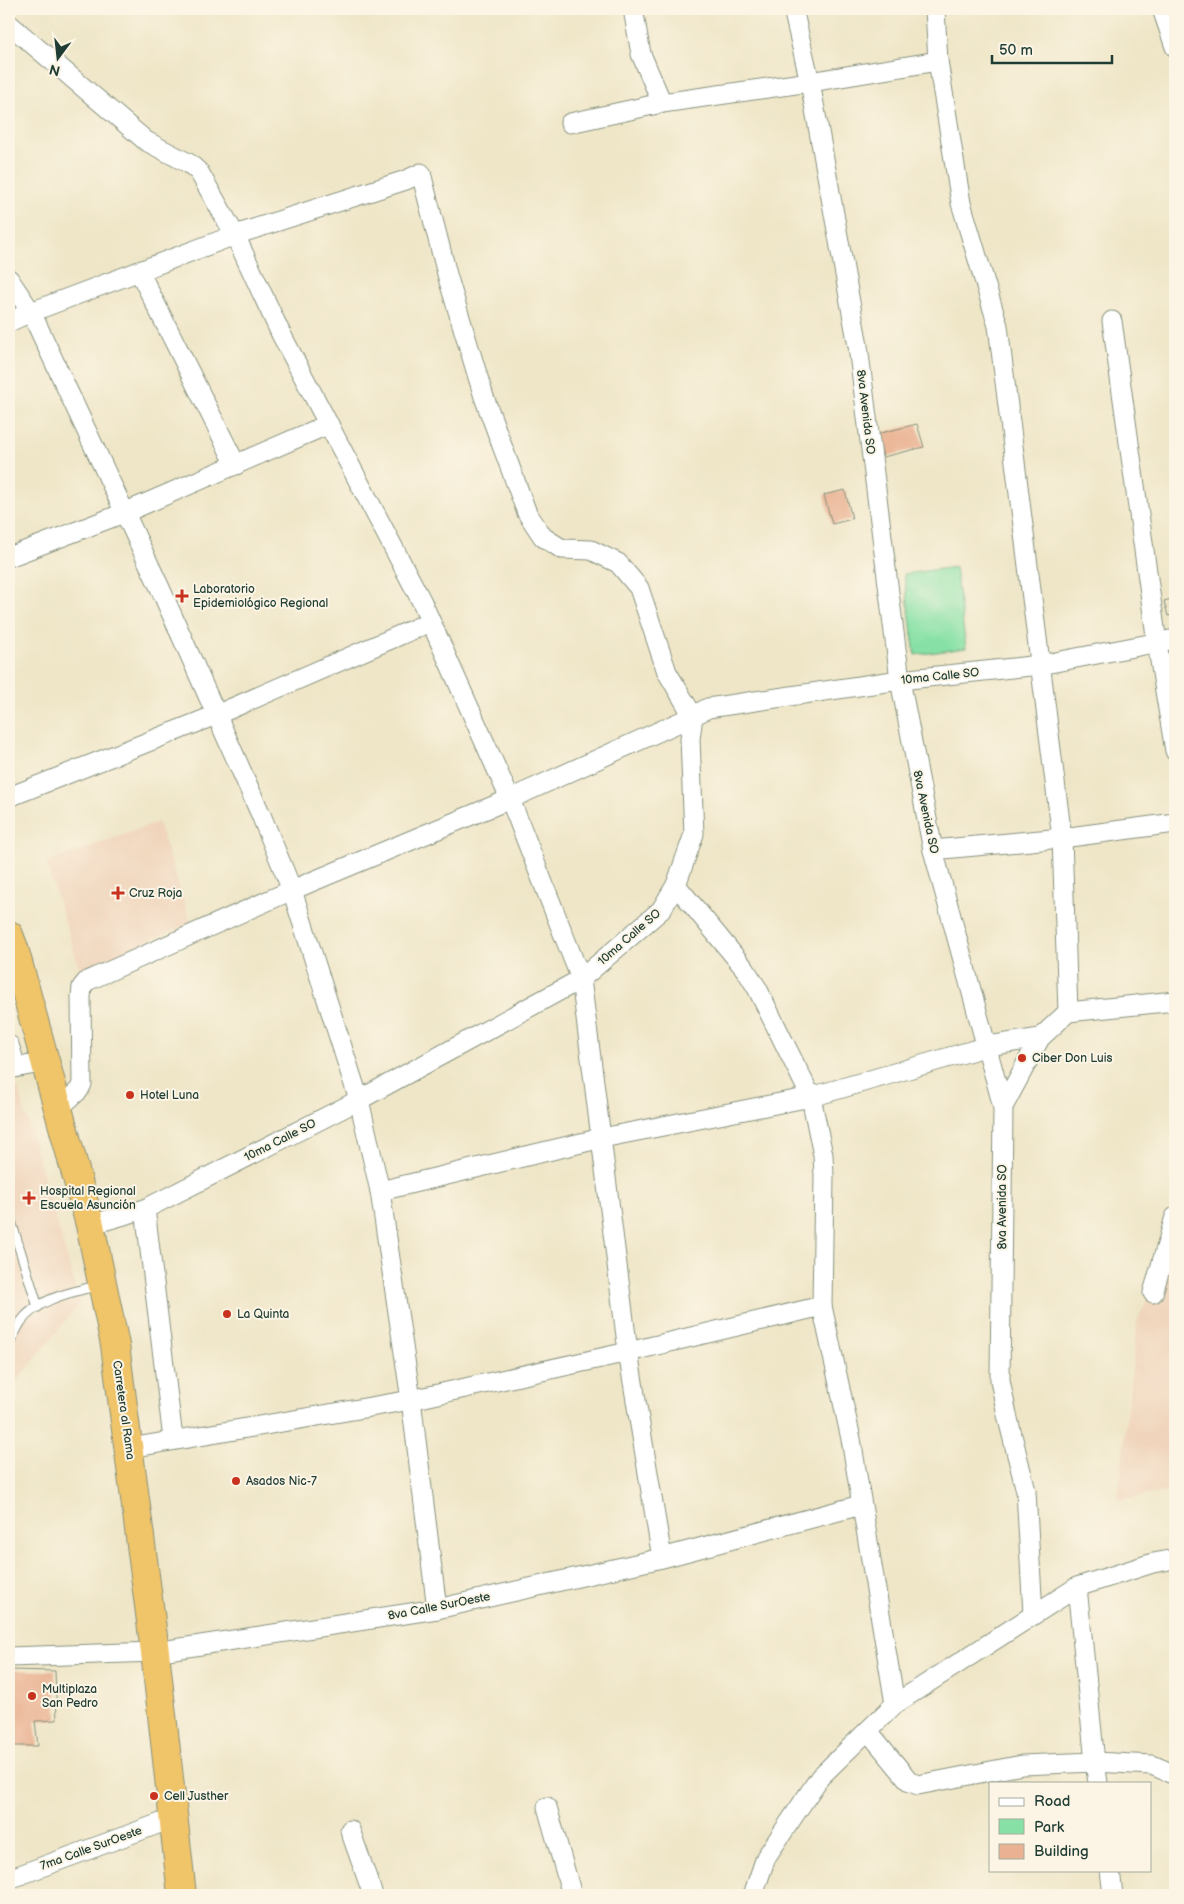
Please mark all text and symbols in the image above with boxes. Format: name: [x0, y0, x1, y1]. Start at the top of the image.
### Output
north arrow: [32, 32, 82, 82]
scale bar: [992, 32, 1112, 64]
text: 50 m: [999, 41, 1033, 60]
text: N: [47, 61, 62, 80]
street label: 8va Avenida SO: [853, 369, 878, 455]
place label: Laboratorio Epidemiológico Regional: [193, 582, 328, 611]
marker: Laboratorio Epidemiológico Regional: [175, 589, 189, 603]
street label: 10ma Calle SO: [900, 665, 980, 688]
street label: 8va Avenida SO: [909, 769, 942, 855]
marker: Cruz Roja: [111, 886, 125, 900]
place label: Cruz Roja: [129, 886, 182, 901]
street label: 10ma Calle SO: [595, 906, 664, 969]
place label: Ciber Don Luis: [1032, 1051, 1113, 1066]
marker: Ciber Don Luis: [1016, 1052, 1028, 1064]
place label: Hotel Luna: [140, 1088, 199, 1103]
marker: Hotel Luna: [124, 1089, 136, 1101]
street label: 10ma Calle SO: [242, 1116, 319, 1165]
street label: 8va Avenida SO: [995, 1164, 1010, 1250]
place label: Hospital Regional Escuela Asunción: [40, 1184, 136, 1213]
marker: Hospital Regional Escuela Asunción: [22, 1191, 36, 1205]
place label: La Quinta: [237, 1307, 289, 1322]
marker: La Quinta: [221, 1308, 233, 1320]
street label: Carretera al Rama: [109, 1359, 138, 1461]
place label: Asados Nic-7: [246, 1474, 317, 1489]
marker: Asados Nic-7: [230, 1475, 242, 1487]
street label: 8va Calle SurOeste: [387, 1589, 492, 1624]
place label: Multiplaza San Pedro: [42, 1682, 98, 1711]
marker: Multiplaza San Pedro: [26, 1690, 38, 1702]
legend: [989, 1782, 1152, 1872]
place label: Cell Justher: [164, 1789, 229, 1804]
marker: Cell Justher: [148, 1790, 160, 1802]
text: Road: [1034, 1792, 1070, 1811]
text: Park: [1034, 1818, 1065, 1837]
street label: 7ma Calle SurOeste: [38, 1823, 144, 1874]
text: Building: [1034, 1842, 1089, 1861]

